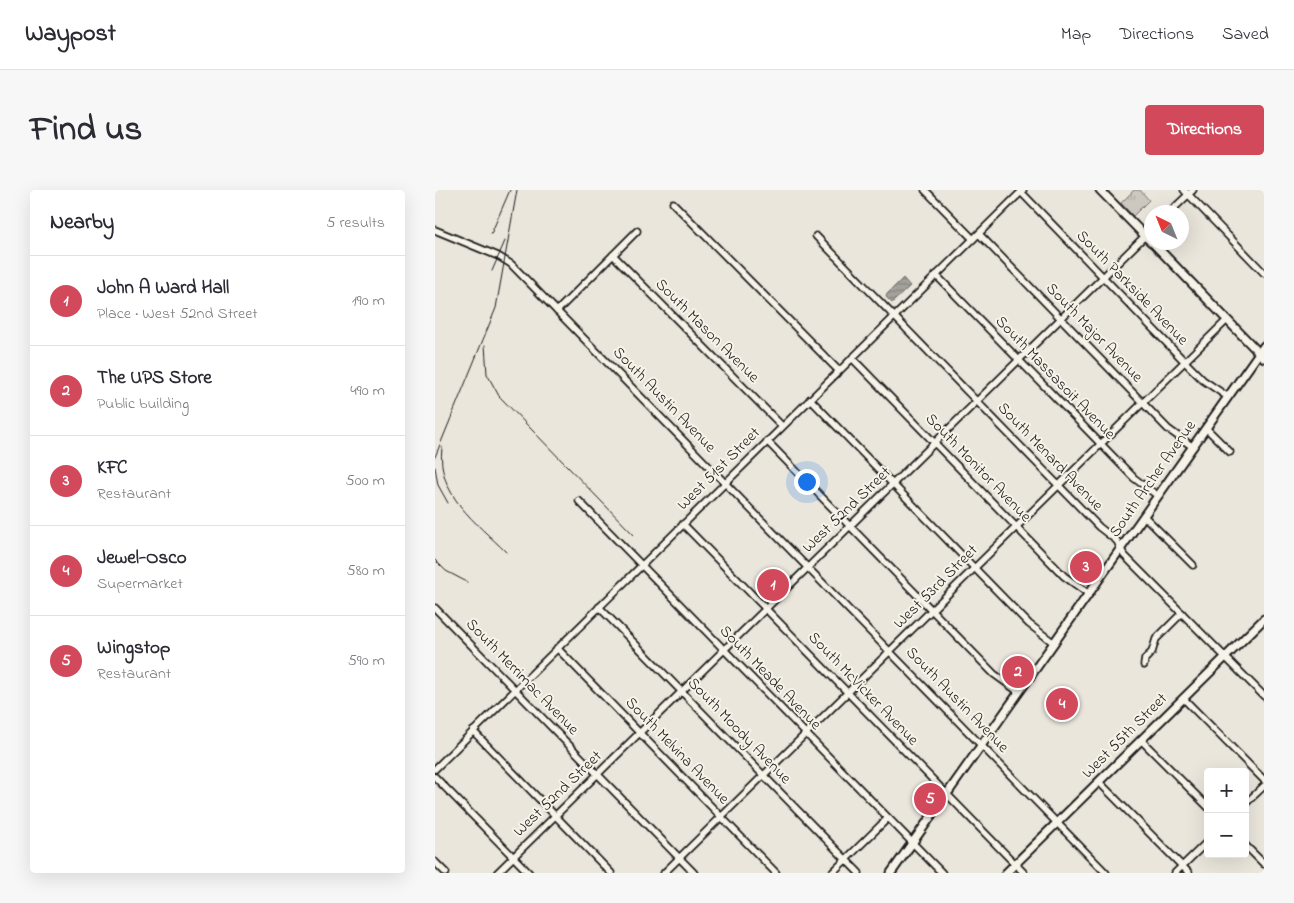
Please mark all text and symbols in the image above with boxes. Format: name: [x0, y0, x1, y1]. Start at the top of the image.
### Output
text: Waypost: [25, 17, 116, 52]
text: Map: [1061, 22, 1091, 48]
text: Directions: [1119, 22, 1194, 48]
text: Saved: [1222, 22, 1269, 48]
text: Find us: [30, 105, 142, 156]
button: Directions: [1145, 105, 1264, 155]
north arrow: [1144, 205, 1189, 250]
text: Nearby: [50, 208, 114, 238]
text: 5 results: [326, 211, 385, 235]
street label: South Parkside Avenue: [1070, 225, 1194, 352]
street label: South Mason Avenue: [649, 273, 765, 389]
text: John A Ward Hall: [97, 275, 229, 302]
street label: South Major Avenue: [1040, 277, 1149, 389]
text: 1: [63, 289, 69, 313]
text: 190 m: [352, 289, 385, 313]
text: Place · West 52nd Street: [97, 302, 258, 326]
street label: South Massasoit Avenue: [989, 310, 1121, 446]
street label: South Austin Avenue: [607, 341, 722, 459]
text: The UPS Store: [97, 365, 212, 392]
text: 2: [62, 379, 70, 403]
text: 490 m: [350, 379, 385, 403]
text: Public building: [97, 392, 189, 416]
street label: South Menard Avenue: [991, 397, 1109, 518]
street label: South Monitor Avenue: [919, 408, 1037, 529]
street label: South Archer Avenue: [1104, 415, 1203, 542]
street label: West 51st Street: [672, 421, 767, 516]
text: KFC: [97, 455, 127, 482]
street label: West 52nd Street: [797, 461, 897, 559]
text: 3: [63, 469, 69, 493]
text: 500 m: [346, 469, 385, 493]
your location: [794, 469, 820, 495]
text: Restaurant: [97, 482, 171, 506]
street label: West 53rd Street: [888, 539, 984, 635]
text: Jewel-Osco: [97, 545, 187, 572]
pin: 3: [1070, 548, 1102, 586]
text: 4: [63, 559, 69, 583]
text: 580 m: [347, 559, 385, 583]
pin: 1: [757, 566, 789, 604]
text: Supermarket: [97, 572, 183, 596]
street label: South Merrimac Avenue: [460, 613, 585, 741]
street label: South Meade Avenue: [713, 620, 827, 737]
street label: South McVicker Avenue: [802, 626, 925, 752]
text: Wingstop: [97, 635, 170, 662]
street label: South Austin Avenue: [900, 641, 1015, 759]
text: 5: [61, 649, 71, 673]
text: 590 m: [348, 649, 385, 673]
pin: 2: [1002, 653, 1034, 691]
text: Restaurant: [97, 662, 171, 686]
street label: South Moody Avenue: [681, 672, 797, 791]
pin: 4: [1046, 685, 1078, 723]
street label: West 55th Street: [1077, 687, 1174, 784]
street label: South Melvina Avenue: [619, 692, 735, 811]
street label: West 52nd Street: [508, 745, 608, 843]
map controls: [1204, 768, 1249, 858]
button: +: [1204, 768, 1249, 813]
pin: 5: [914, 780, 946, 818]
button: −: [1204, 813, 1249, 858]

